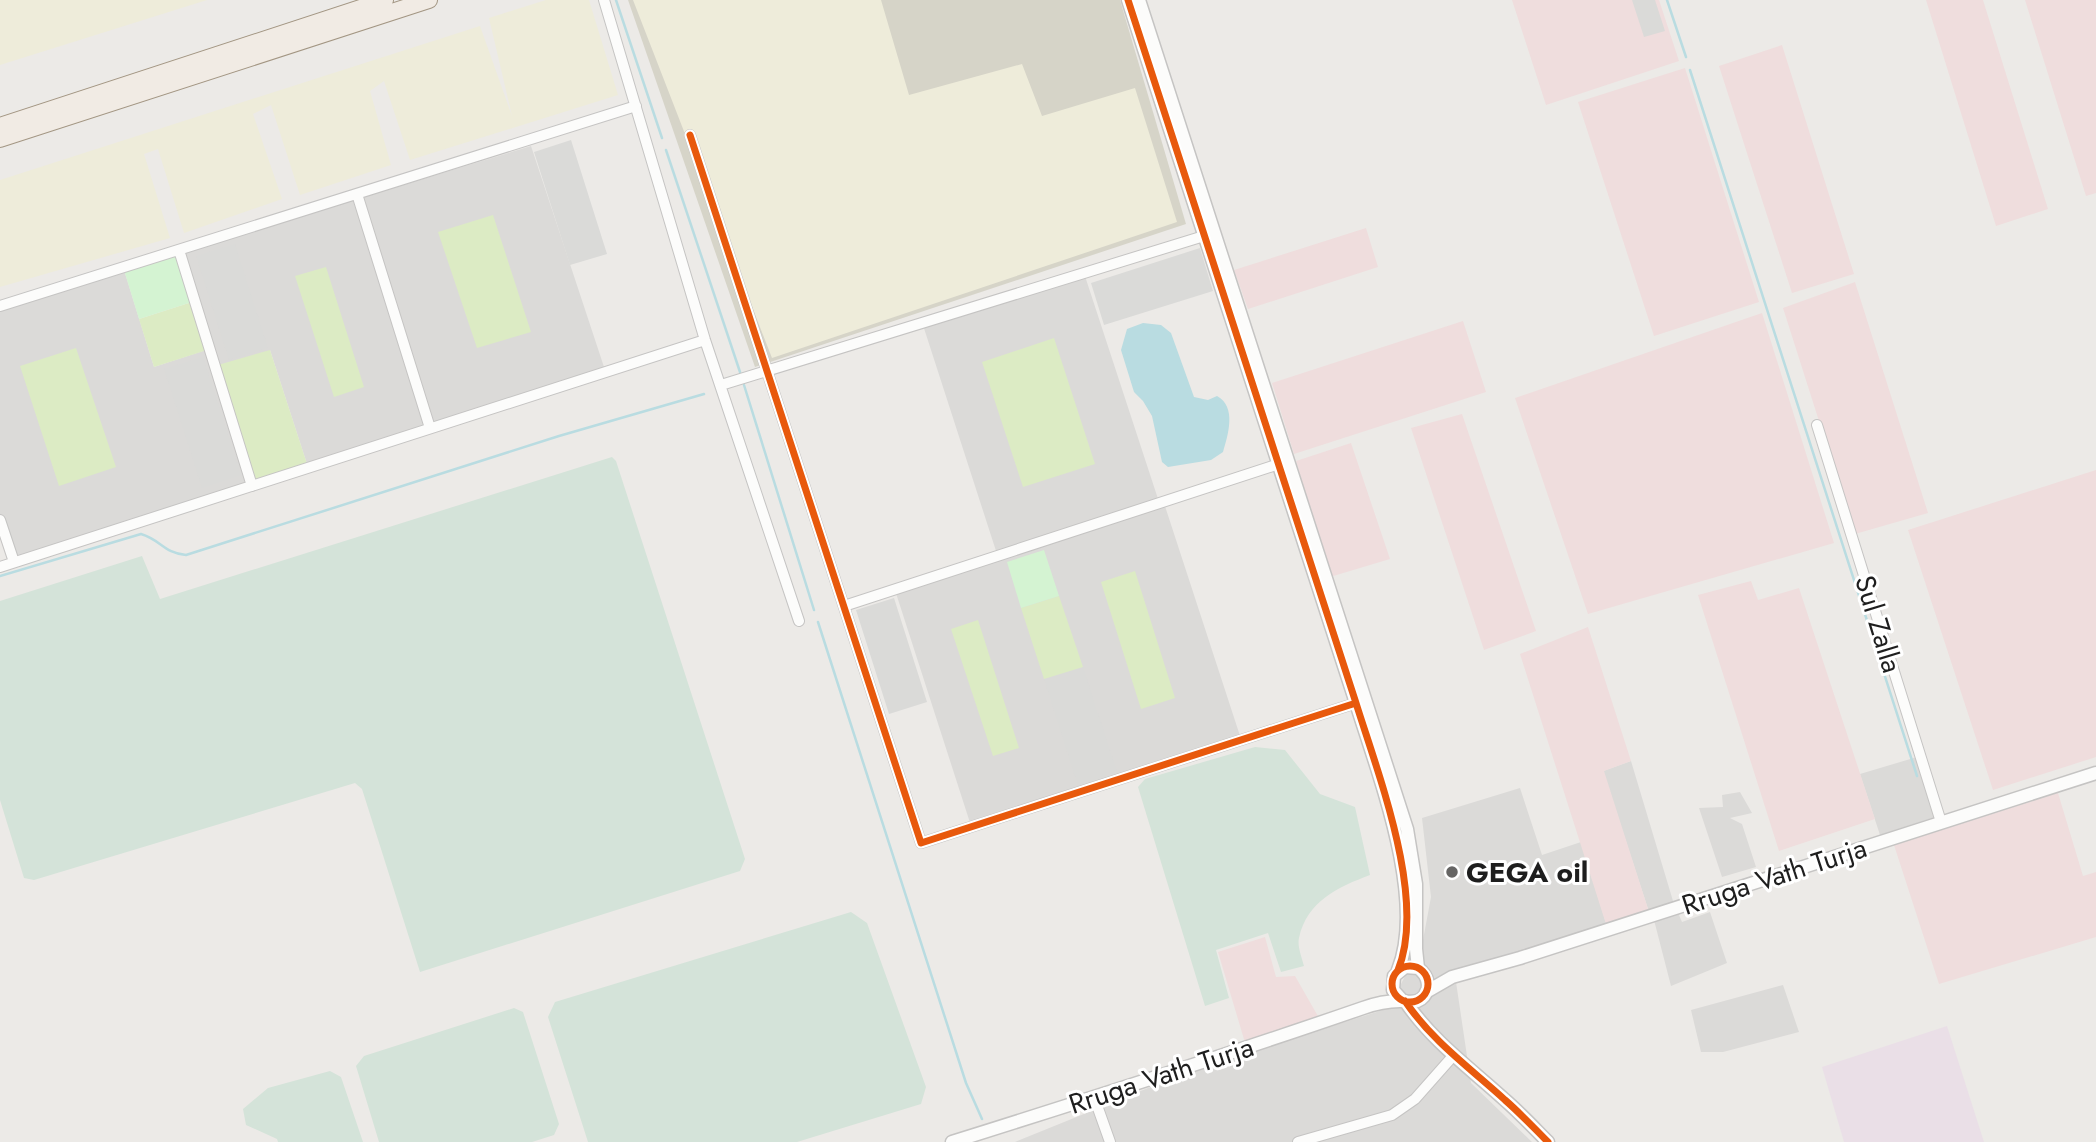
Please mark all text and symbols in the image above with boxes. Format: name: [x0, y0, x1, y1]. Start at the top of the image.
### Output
street label: Sul Zalla: [1844, 570, 1913, 678]
street label: Rruga Vath Turja: [1676, 827, 1872, 926]
place label: GEGA oil: [1466, 852, 1588, 893]
marker: GEGA oil: [1444, 864, 1460, 880]
street label: Rruga Vath Turja: [1063, 1026, 1259, 1125]

